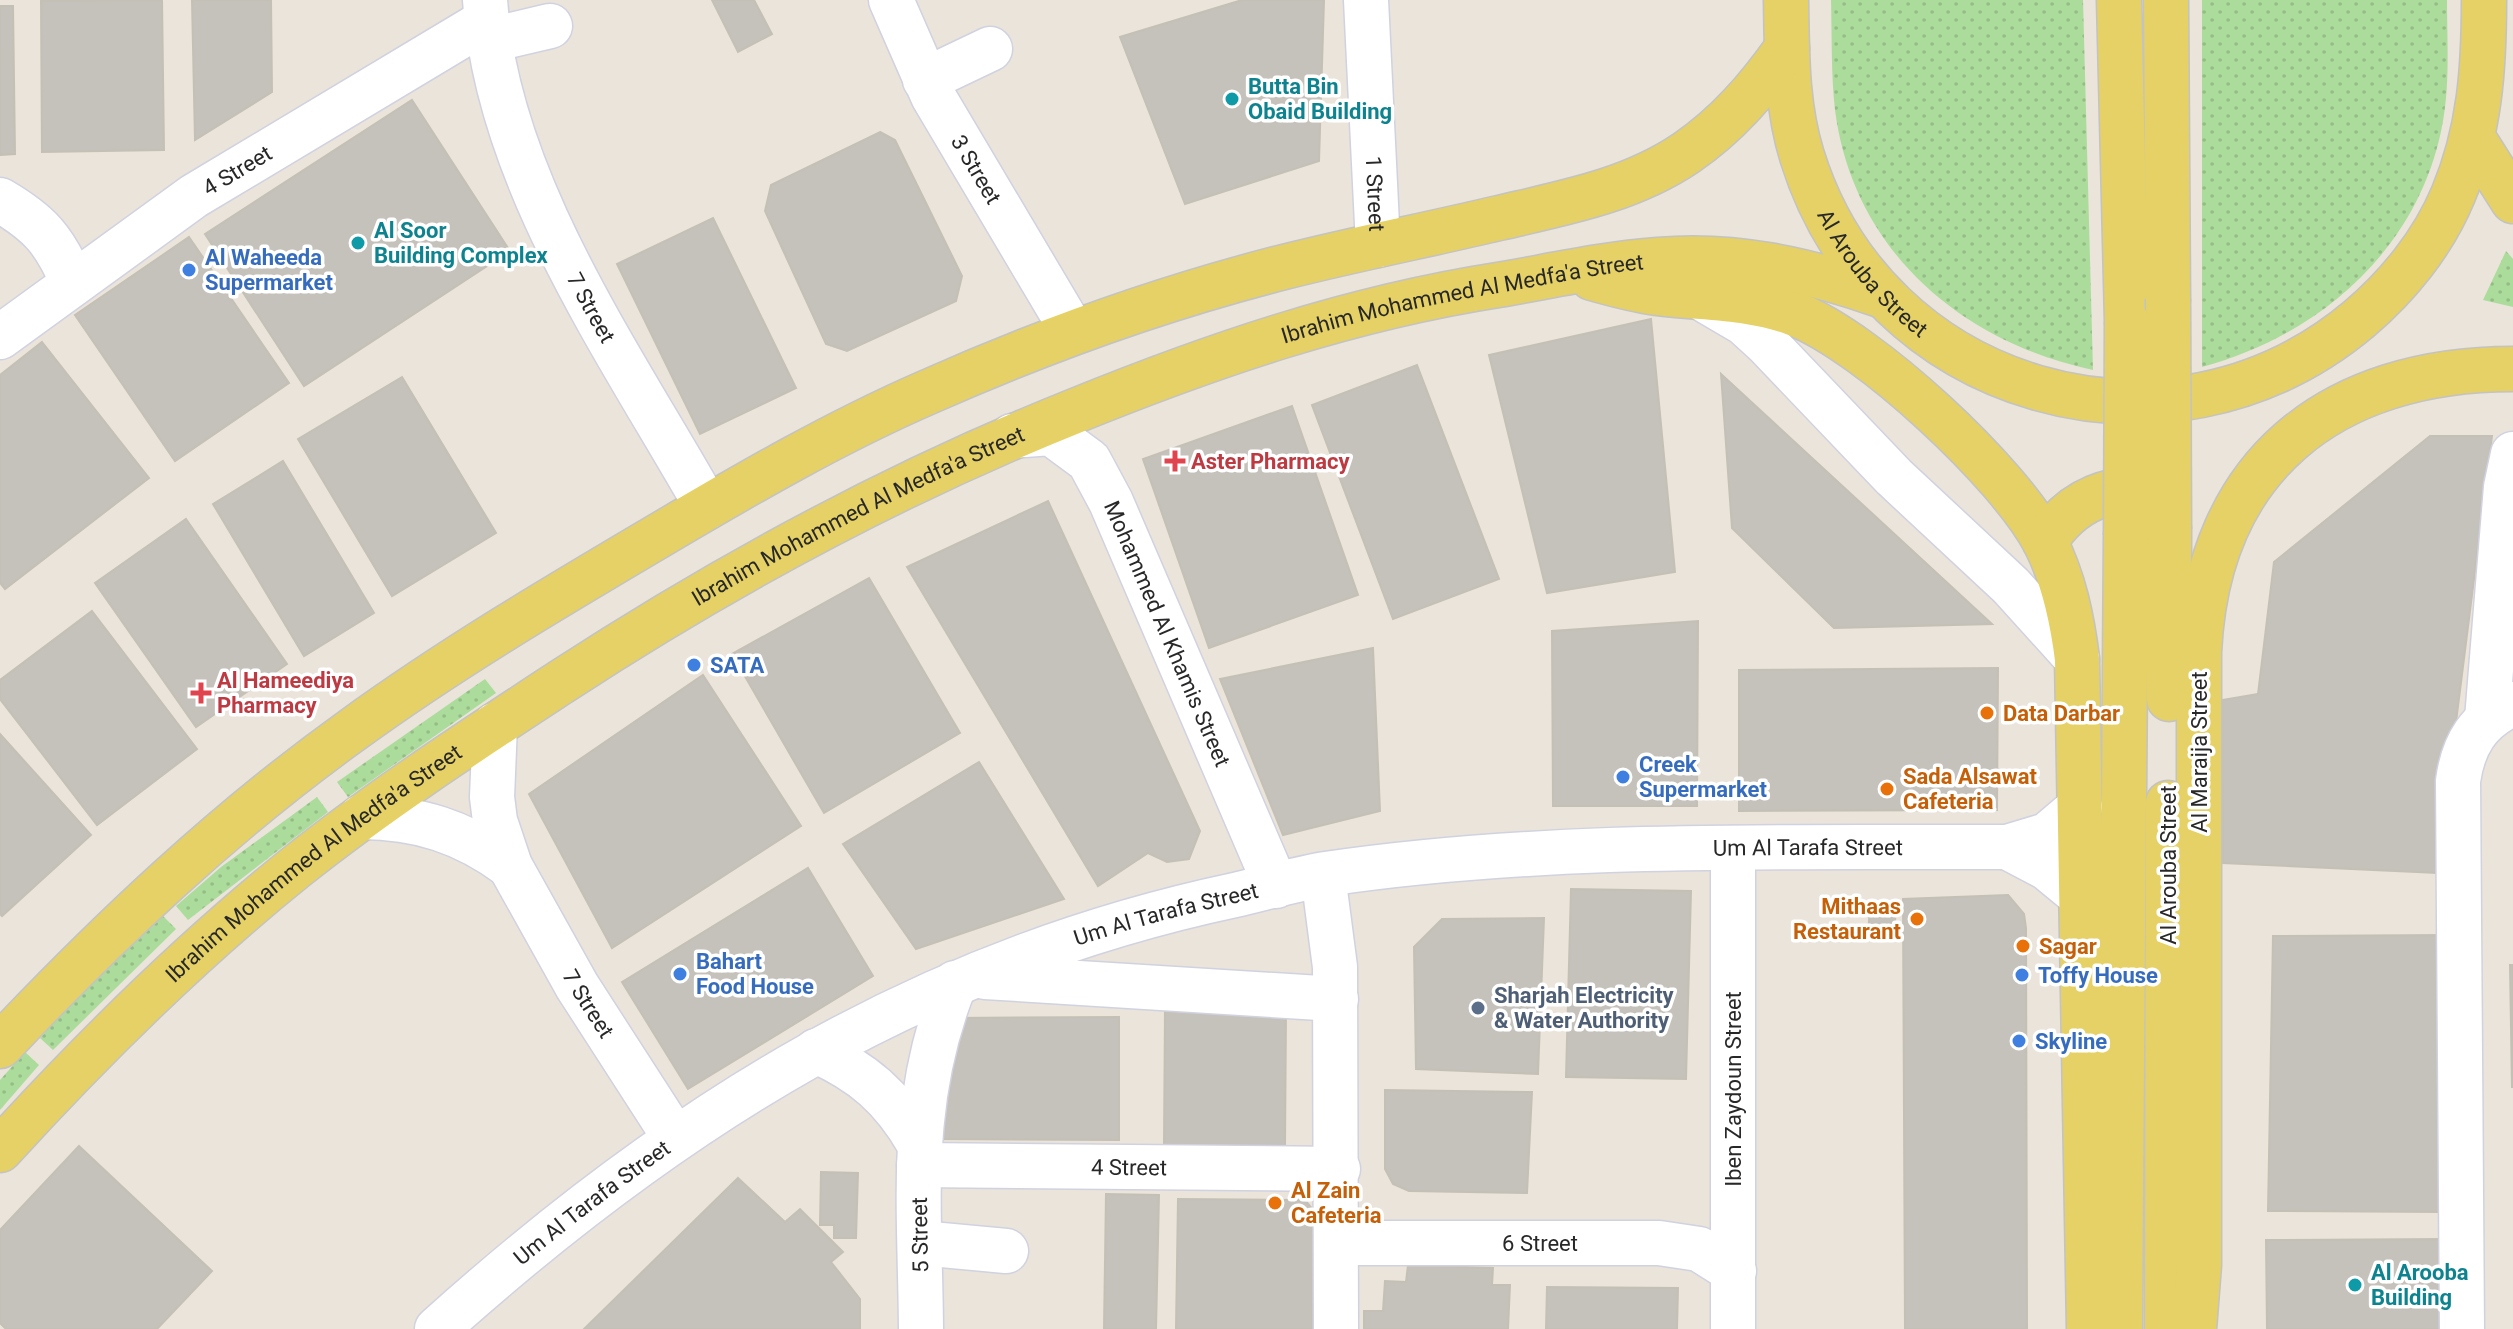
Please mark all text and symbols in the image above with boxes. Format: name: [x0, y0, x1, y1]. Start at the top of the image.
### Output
place label: Butta Bin Obaid Building: [1248, 74, 1392, 124]
marker: Butta Bin Obaid Building: [1223, 90, 1241, 108]
street label: 3 Street: [946, 130, 1007, 208]
street label: 4 Street: [198, 140, 276, 200]
street label: 1 Street: [1361, 155, 1390, 232]
street label: Al Arouba Street: [1813, 205, 1933, 342]
place label: Al Soor Building Complex: [374, 218, 549, 268]
marker: Al Soor Building Complex: [349, 234, 367, 252]
place label: Al Waheeda Supermarket: [205, 245, 333, 295]
street label: Ibrahim Mohammed Al Medfa'a Street: [1278, 249, 1645, 348]
marker: Al Waheeda Supermarket: [180, 261, 198, 279]
street label: 7 Street: [562, 268, 621, 347]
street label: Ibrahim Mohammed Al Medfa'a Street: [687, 421, 1028, 611]
place label: Aster Pharmacy: [1191, 449, 1351, 474]
marker: Aster Pharmacy: [1166, 452, 1184, 470]
street label: Mohammed Al Khamis Street: [1099, 497, 1236, 770]
place label: SATA: [710, 653, 764, 678]
marker: SATA: [685, 656, 703, 674]
place label: Al Hameediya Pharmacy: [217, 668, 354, 718]
street label: Al Maraija Street: [2187, 671, 2212, 833]
marker: Al Hameediya Pharmacy: [192, 684, 210, 702]
place label: Data Darbar: [2003, 701, 2120, 726]
marker: Data Darbar: [1978, 704, 1996, 722]
street label: Ibrahim Mohammed Al Medfa'a Street: [160, 739, 466, 987]
place label: Creek Supermarket: [1639, 752, 1767, 802]
place label: Sada Alsawat Cafeteria: [1903, 764, 2038, 814]
marker: Creek Supermarket: [1614, 768, 1632, 786]
marker: Sada Alsawat Cafeteria: [1878, 780, 1896, 798]
street label: Al Arouba Street: [2156, 785, 2181, 945]
street label: Um Al Tarafa Street: [1713, 834, 1903, 860]
street label: Um Al Tarafa Street: [1070, 877, 1261, 950]
place label: Mithaas Restaurant: [1793, 894, 1902, 944]
marker: Mithaas Restaurant: [1908, 910, 1926, 928]
place label: Sagar: [2039, 934, 2097, 959]
marker: Sagar: [2014, 937, 2032, 955]
place label: Bahart Food House: [696, 949, 814, 999]
place label: Toffy House: [2038, 963, 2158, 988]
street label: 7 Street: [558, 965, 619, 1042]
marker: Bahart Food House: [671, 965, 689, 983]
marker: Toffy House: [2013, 966, 2031, 984]
place label: Sharjah Electricity & Water Authority: [1494, 983, 1675, 1033]
street label: Iben Zaydoun Street: [1721, 991, 1746, 1187]
marker: Sharjah Electricity & Water Authority: [1469, 999, 1487, 1017]
place label: Skyline: [2035, 1029, 2107, 1054]
marker: Skyline: [2010, 1032, 2028, 1050]
street label: Um Al Tarafa Street: [508, 1135, 674, 1270]
street label: 4 Street: [1091, 1154, 1167, 1180]
place label: Al Zain Cafeteria: [1291, 1178, 1382, 1228]
marker: Al Zain Cafeteria: [1266, 1194, 1284, 1212]
street label: 5 Street: [907, 1197, 933, 1273]
street label: 6 Street: [1502, 1231, 1578, 1256]
place label: Al Arooba Building: [2371, 1260, 2469, 1310]
marker: Al Arooba Building: [2346, 1276, 2364, 1294]

